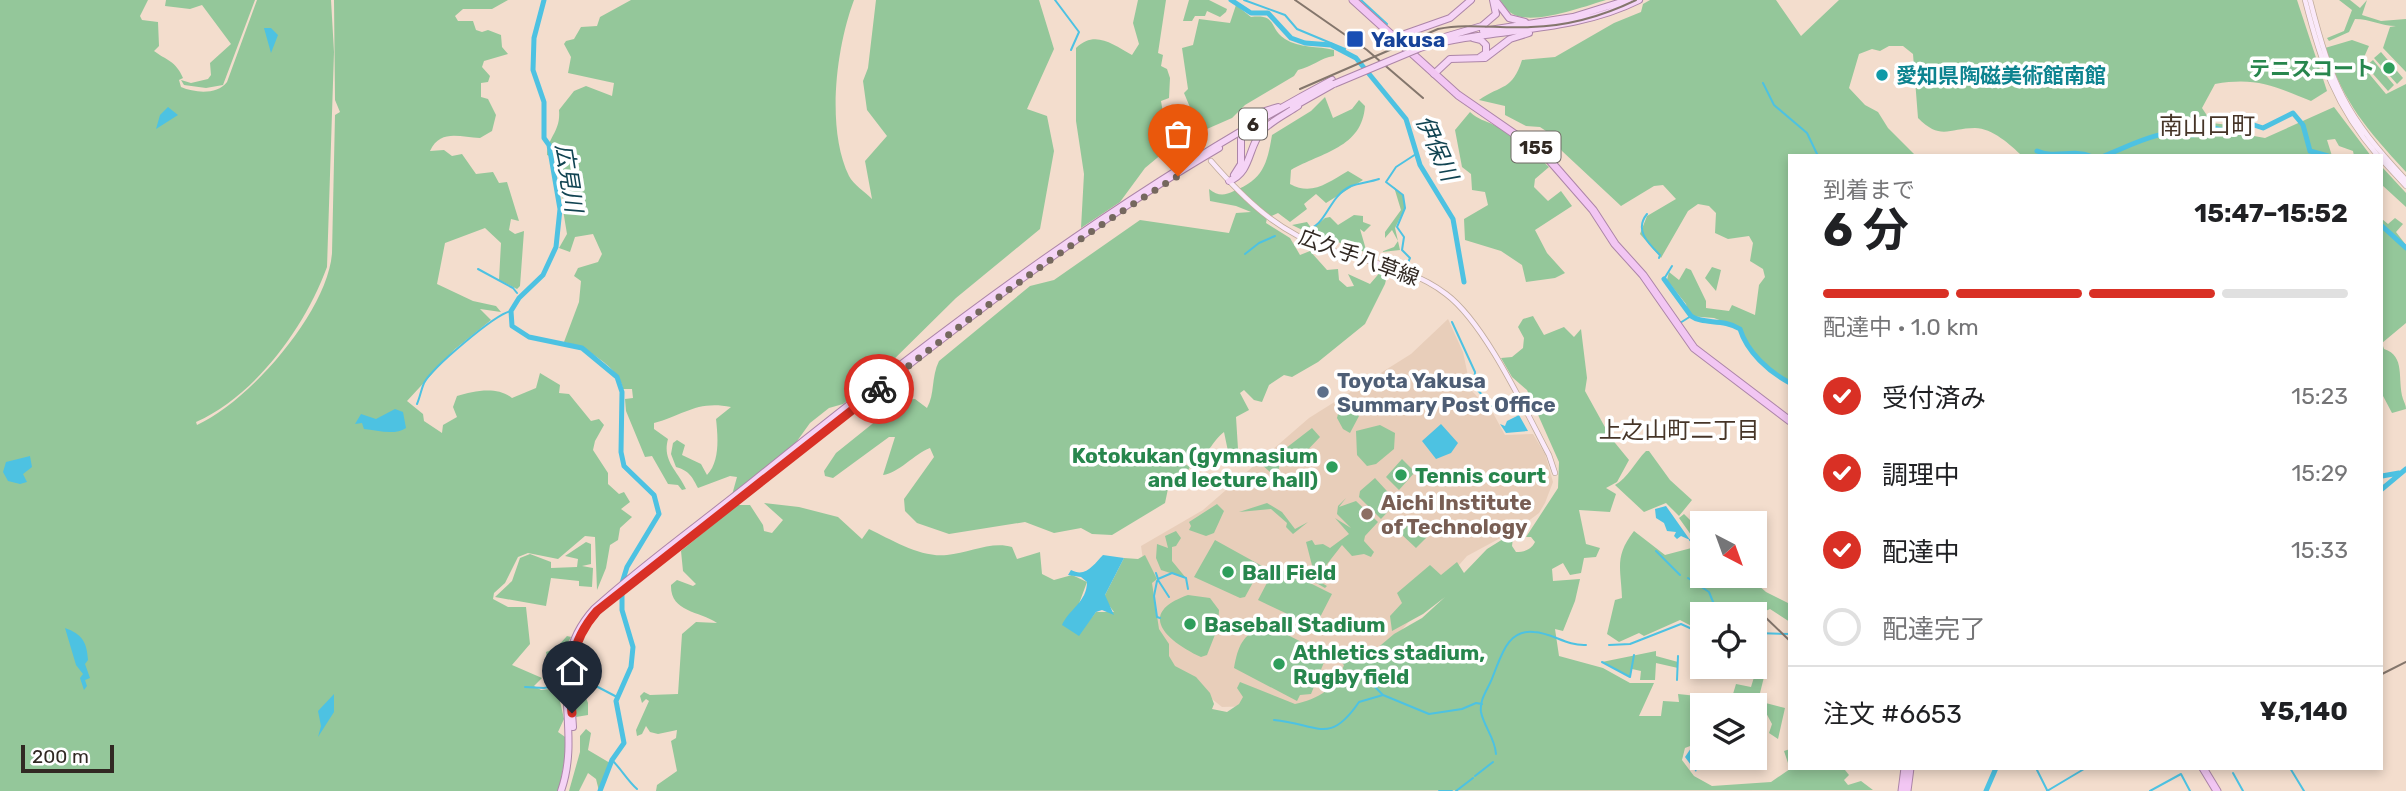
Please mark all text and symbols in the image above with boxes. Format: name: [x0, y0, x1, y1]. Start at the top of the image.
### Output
place label: Yakusa: [1371, 27, 1445, 52]
marker: Yakusa: [1345, 29, 1365, 49]
place label: テニスコート: [2249, 56, 2375, 81]
marker: テニスコート: [2381, 60, 2397, 76]
place label: 愛知県陶磁美術館南館: [1896, 63, 2106, 88]
marker: 愛知県陶磁美術館南館: [1874, 67, 1890, 83]
pin: [1148, 104, 1208, 176]
road number: 6: [1239, 108, 1267, 140]
water label: 伊保川: [1410, 111, 1465, 188]
district label: 南山口町: [2159, 112, 2255, 140]
icon: bag: [1159, 115, 1197, 153]
road number: 155: [1512, 132, 1560, 162]
water label: 広見川: [550, 142, 589, 217]
text: 到着まで: [1823, 176, 1915, 204]
text: 15:47–15:52: [2194, 198, 2348, 229]
text: 6 分: [1823, 203, 1909, 258]
street label: 広久手八草線: [1296, 224, 1422, 290]
text: 配達中 · 1.0 km: [1823, 313, 1979, 341]
courier: [844, 354, 914, 424]
place label: Toyota Yakusa Summary Post Office: [1337, 368, 1556, 417]
icon: bike: [860, 370, 898, 408]
icon: check: [1823, 377, 1861, 415]
text: 15:23: [2291, 382, 2348, 410]
text: 受付済み: [1882, 383, 1986, 414]
marker: Toyota Yakusa Summary Post Office: [1315, 384, 1331, 400]
district label: 上之山町二丁目: [1599, 416, 1760, 444]
place label: Kotokukan (gymnasium and lecture hall): [1072, 443, 1318, 492]
icon: check: [1823, 454, 1861, 492]
marker: Kotokukan (gymnasium and lecture hall): [1324, 459, 1340, 475]
text: 15:29: [2291, 459, 2348, 487]
text: 調理中: [1882, 460, 1960, 491]
place label: Tennis court: [1415, 463, 1546, 488]
marker: Tennis court: [1393, 467, 1409, 483]
place label: Aichi Institute of Technology: [1381, 490, 1532, 539]
marker: Aichi Institute of Technology: [1359, 506, 1375, 522]
north arrow: [1690, 511, 1768, 588]
map controls: [1690, 511, 1767, 770]
icon: check: [1823, 531, 1861, 569]
text: 15:33: [2291, 536, 2348, 564]
text: 配達中: [1882, 537, 1960, 568]
place label: Ball Field: [1242, 560, 1336, 585]
marker: Ball Field: [1220, 564, 1236, 580]
button: locate: [1690, 602, 1767, 679]
place label: Baseball Stadium: [1204, 612, 1385, 637]
text: 配達完了: [1882, 614, 1986, 645]
marker: Baseball Stadium: [1182, 616, 1198, 632]
place label: Athletics stadium, Rugby field: [1293, 640, 1485, 689]
pin: [542, 641, 602, 713]
icon: home: [553, 652, 591, 690]
marker: Athletics stadium, Rugby field: [1271, 656, 1287, 672]
button: layers: [1690, 693, 1767, 770]
text: ¥5,140: [2259, 696, 2348, 727]
text: 注文 #6653: [1823, 699, 1962, 730]
scale bar: [21, 742, 114, 774]
text: 200 m: [32, 745, 89, 768]

